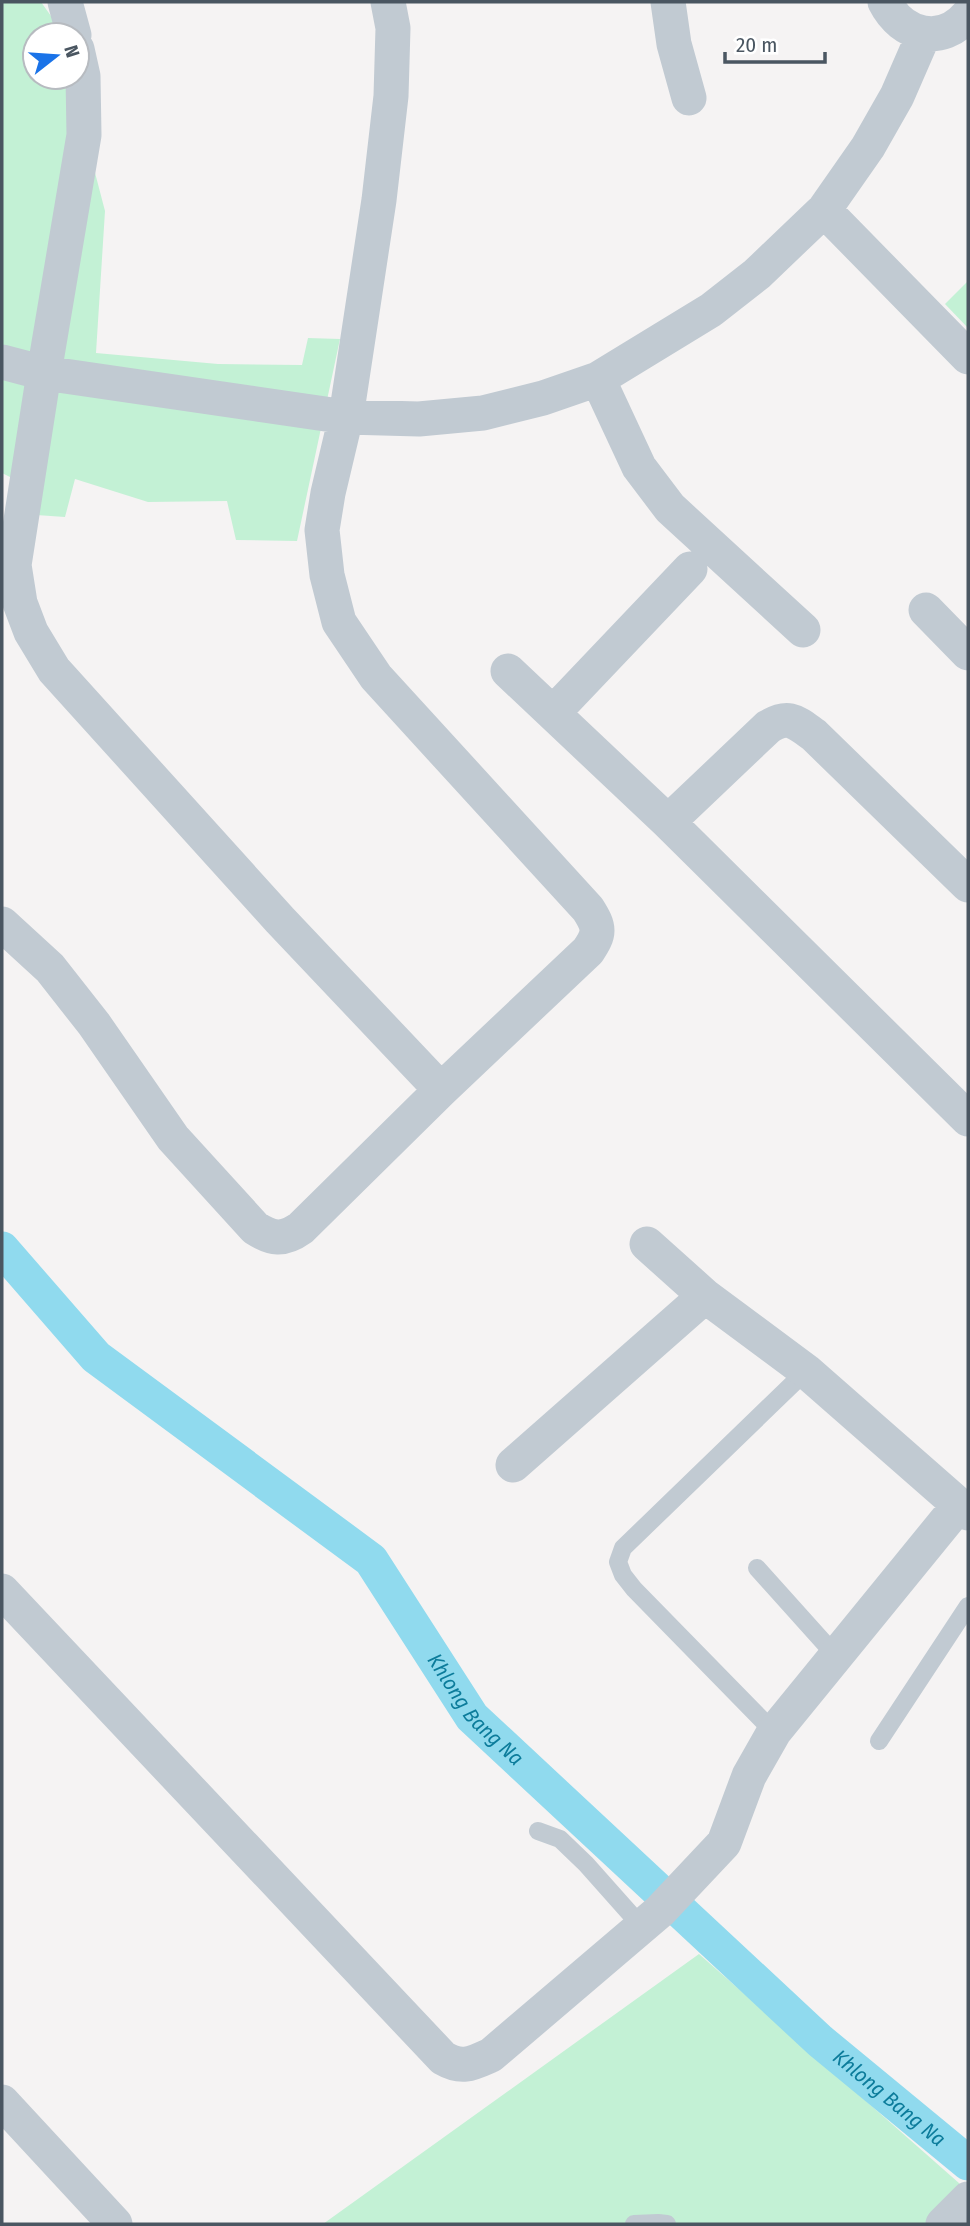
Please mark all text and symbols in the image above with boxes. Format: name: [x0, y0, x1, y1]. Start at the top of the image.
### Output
north arrow: [21, 21, 91, 91]
scale bar: [725, 21, 825, 65]
text: 20 m: [736, 32, 777, 58]
text: N: [59, 42, 84, 60]
water label: Khlong Bang Na: [422, 1649, 529, 1771]
water label: Khlong Bang Na: [828, 2044, 951, 2152]

